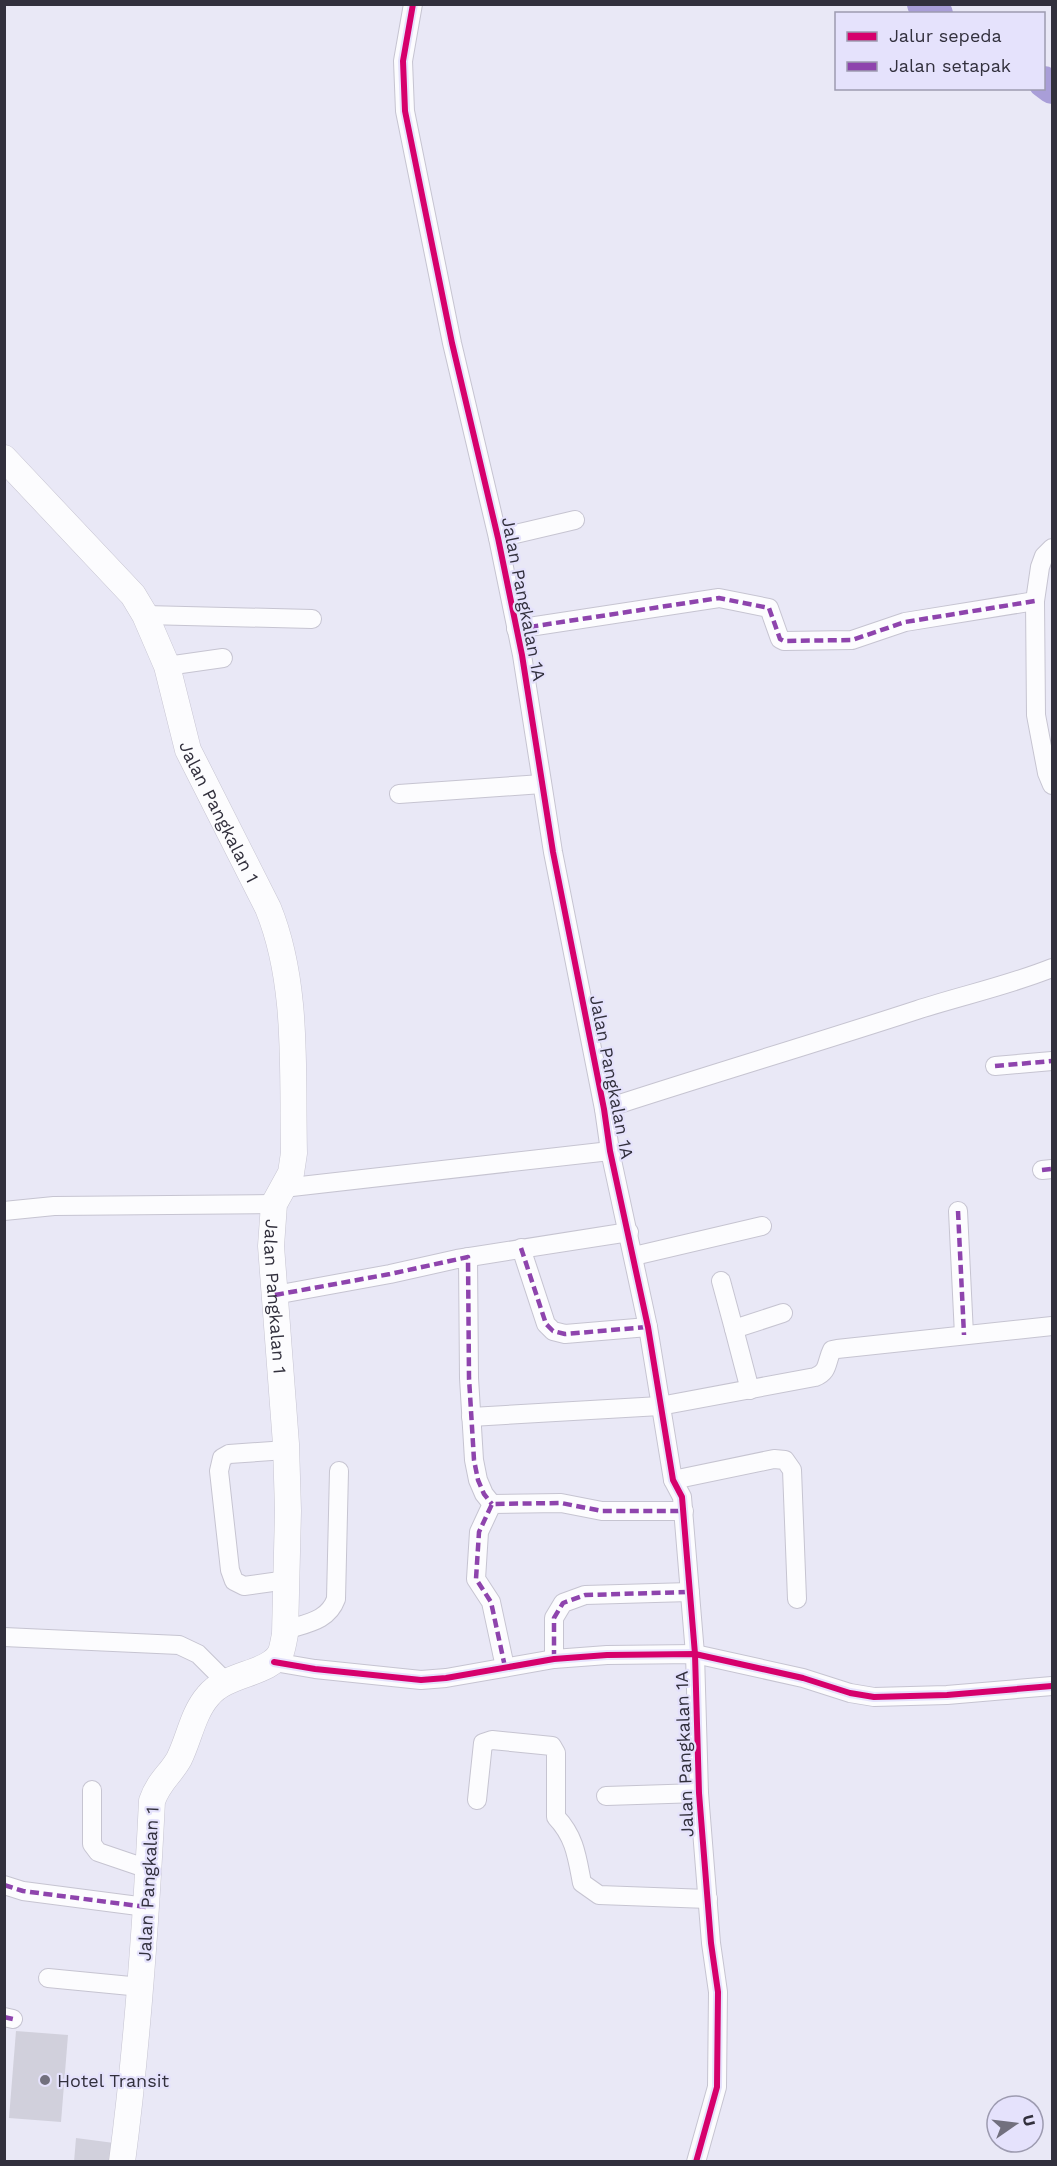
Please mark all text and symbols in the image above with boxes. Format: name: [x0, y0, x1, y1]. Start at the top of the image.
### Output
legend: [835, 12, 1045, 90]
text: Jalur sepeda: [889, 25, 1002, 46]
text: Jalan setapak: [889, 55, 1011, 76]
street label: Jalan Pangkalan 1A: [498, 515, 550, 683]
street label: Jalan Pangkalan 1: [176, 740, 264, 886]
street label: Jalan Pangkalan 1A: [586, 993, 638, 1161]
street label: Jalan Pangkalan 1: [260, 1219, 291, 1375]
street label: Jalan Pangkalan 1A: [671, 1670, 697, 1838]
street label: Jalan Pangkalan 1: [133, 1806, 163, 1962]
place label: Hotel Transit: [57, 2070, 169, 2091]
marker: Hotel Transit: [38, 2073, 52, 2087]
north arrow: [985, 2094, 1045, 2154]
text: U: [1018, 2113, 1040, 2128]

